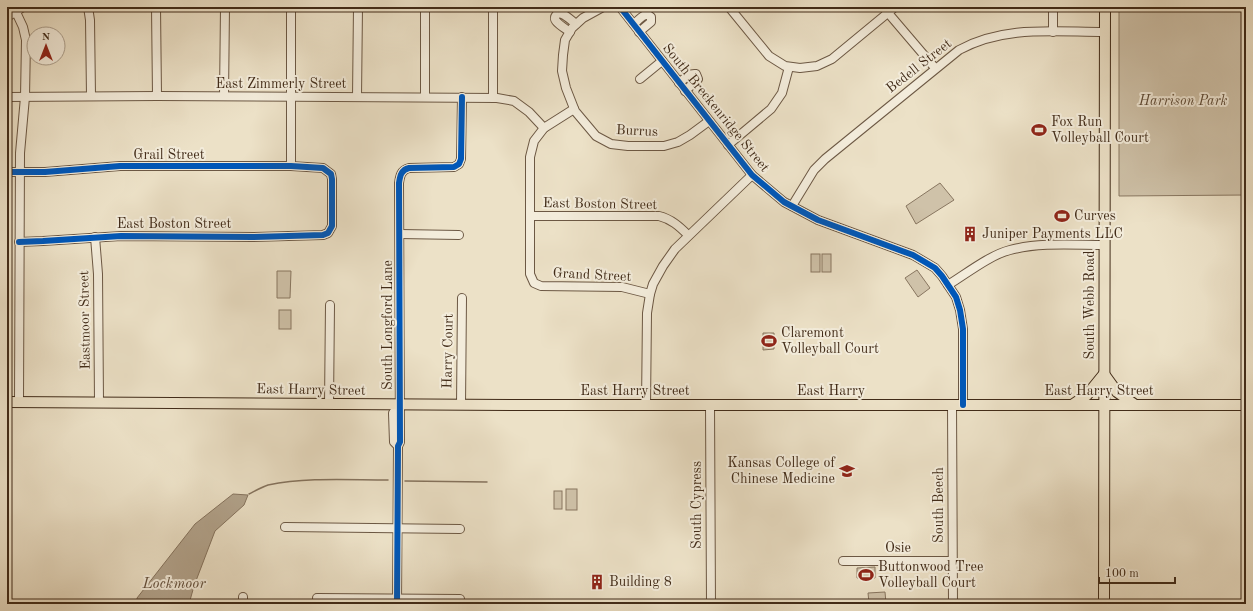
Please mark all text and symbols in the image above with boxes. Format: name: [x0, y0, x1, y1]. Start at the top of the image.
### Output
north arrow: [26, 26, 66, 66]
text: N: [42, 32, 51, 43]
street label: Bedell Street: [884, 36, 954, 96]
street label: South Breckenridge Street: [660, 41, 772, 175]
street label: East Zimmerly Street: [215, 77, 347, 91]
park label: Harrison Park: [1138, 94, 1227, 108]
place label: Fox Run Volleyball Court: [1051, 115, 1149, 145]
sports icon: Fox Run Volleyball Court: [1030, 121, 1048, 139]
street label: Burrus: [616, 123, 658, 139]
street label: Grail Street: [133, 148, 205, 162]
street label: East Boston Street: [543, 196, 657, 212]
sports icon: Curves: [1053, 207, 1071, 225]
place label: Curves: [1074, 209, 1116, 223]
street label: East Boston Street: [117, 217, 231, 231]
building icon: Juniper Payments LLC: [961, 225, 979, 243]
place label: Juniper Payments LLC: [982, 227, 1123, 241]
street label: South Webb Road: [1083, 250, 1097, 360]
street label: South Longford Lane: [381, 260, 395, 390]
street label: Grand Street: [552, 266, 632, 284]
street label: Eastmoor Street: [77, 270, 93, 370]
street label: Harry Court: [440, 313, 456, 389]
place label: Claremont Volleyball Court: [781, 326, 879, 356]
sports icon: Claremont Volleyball Court: [760, 332, 778, 350]
street label: East Harry Street: [256, 382, 366, 398]
street label: East Harry Street: [580, 384, 690, 398]
street label: East Harry: [797, 384, 866, 398]
street label: East Harry Street: [1044, 384, 1154, 398]
place label: Kansas College of Chinese Medicine: [727, 456, 836, 486]
street label: South Cypress: [690, 461, 704, 549]
school or university icon: Kansas College of Chinese Medicine: [838, 462, 856, 480]
street label: South Beech: [932, 467, 946, 543]
street label: Osie: [885, 541, 911, 555]
scale bar: [1099, 559, 1175, 585]
place label: Buttonwood Tree Volleyball Court: [878, 560, 983, 590]
sports icon: Buttonwood Tree Volleyball Court: [857, 566, 875, 584]
text: 100 m: [1105, 568, 1139, 580]
building icon: Building 8: [588, 573, 606, 591]
place label: Building 8: [609, 575, 672, 589]
water label: Lockmoor: [141, 577, 206, 592]

